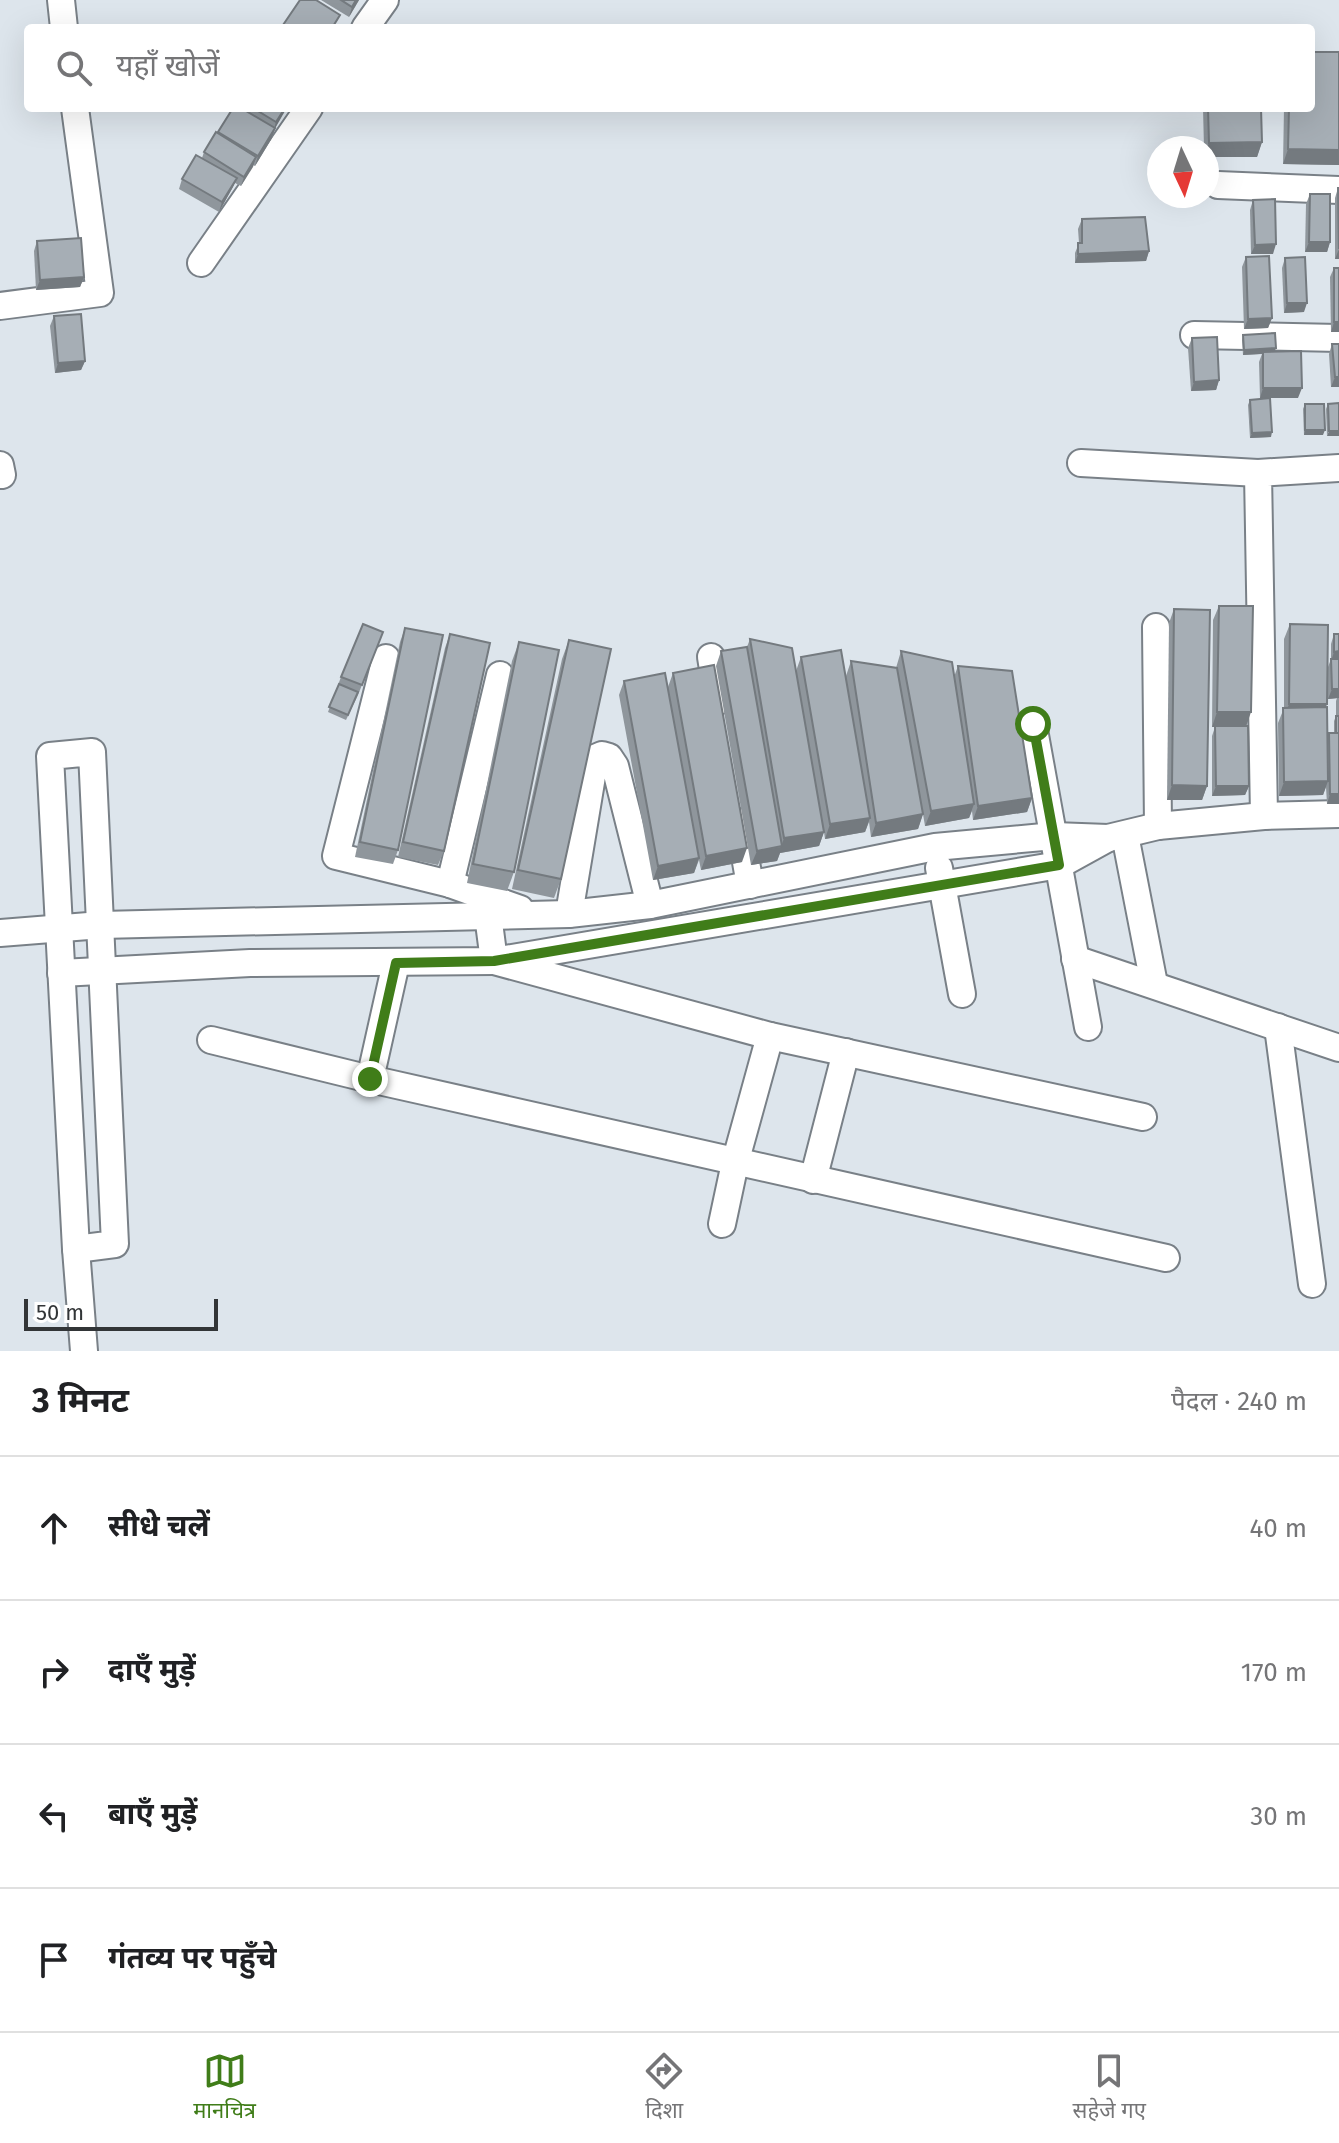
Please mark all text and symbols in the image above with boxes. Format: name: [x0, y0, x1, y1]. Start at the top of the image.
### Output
search box: [24, 24, 1315, 112]
icon: search: [52, 46, 96, 90]
text: यहाँ खोजें: [116, 48, 220, 84]
north arrow: [1147, 136, 1219, 208]
route start: [1015, 706, 1051, 742]
route end: [352, 1061, 388, 1097]
scale bar: [24, 1295, 218, 1331]
text: 50 m: [36, 1299, 84, 1326]
text: 3 मिनट: [32, 1380, 129, 1421]
text: पैदल · 240 m: [1171, 1386, 1307, 1417]
icon: ahead: [32, 1506, 76, 1550]
text: सीधे चलें: [108, 1508, 210, 1544]
text: 40 m: [1249, 1513, 1307, 1544]
icon: right: [32, 1650, 76, 1694]
text: दाएँ मुड़ें: [108, 1652, 196, 1688]
text: 170 m: [1241, 1657, 1307, 1688]
icon: left: [32, 1794, 76, 1838]
text: बाएँ मुड़ें: [108, 1796, 197, 1832]
text: 30 m: [1250, 1801, 1307, 1832]
icon: arrive: [32, 1938, 76, 1982]
text: गंतव्य पर पहुँचे: [108, 1940, 276, 1976]
tab: मानचित्र: [193, 2049, 256, 2127]
tab: दिशा: [642, 2049, 686, 2127]
tab: सहेजे गए: [1073, 2049, 1146, 2127]

